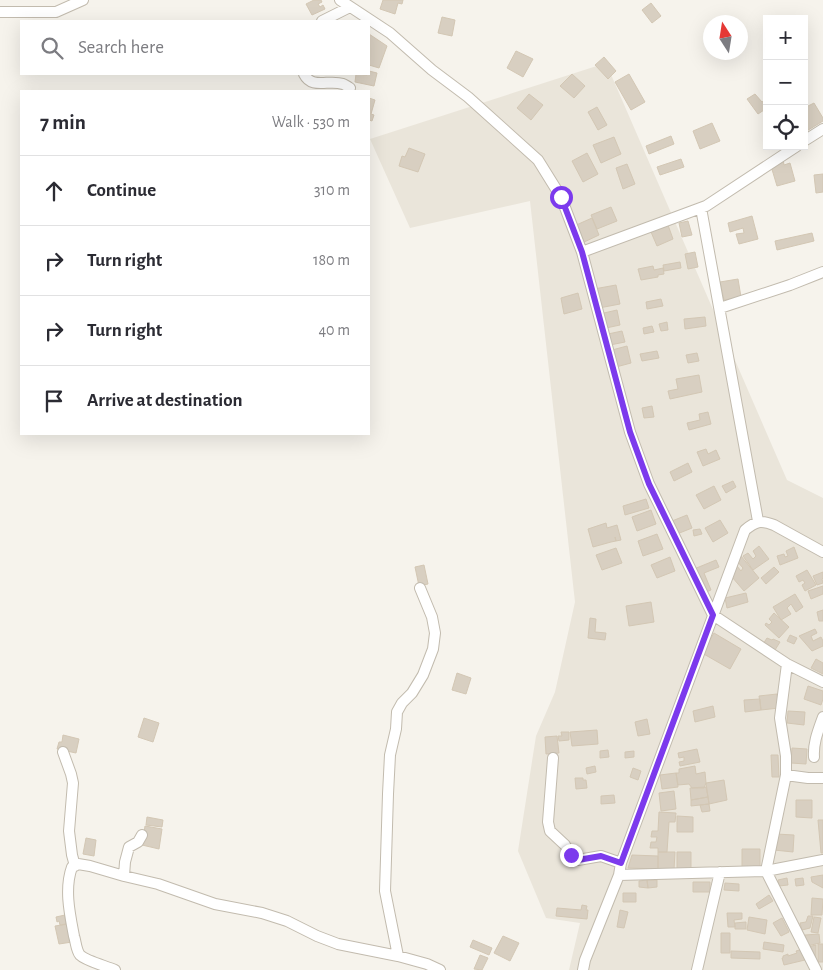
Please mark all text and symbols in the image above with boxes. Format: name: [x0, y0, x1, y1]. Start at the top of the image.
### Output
north arrow: [703, 15, 748, 60]
map controls: [763, 15, 808, 150]
button: +: [763, 15, 808, 60]
search box: [20, 20, 370, 75]
icon: search: [38, 34, 66, 62]
text: Search here: [78, 38, 164, 57]
button: −: [763, 60, 808, 105]
button: locate: [763, 105, 808, 150]
text: 7 min: [40, 112, 86, 133]
text: Walk · 530 m: [272, 114, 350, 130]
icon: ahead: [40, 177, 68, 205]
text: Continue: [87, 181, 156, 200]
text: 310 m: [314, 182, 350, 198]
route start: [550, 186, 573, 209]
icon: right: [40, 247, 68, 275]
text: Turn right: [87, 251, 162, 270]
text: 180 m: [313, 252, 350, 268]
icon: right: [40, 317, 68, 345]
text: Turn right: [87, 321, 162, 340]
text: 40 m: [318, 322, 350, 338]
icon: arrive: [40, 387, 68, 415]
text: Arrive at destination: [87, 391, 243, 410]
route end: [560, 844, 583, 867]

